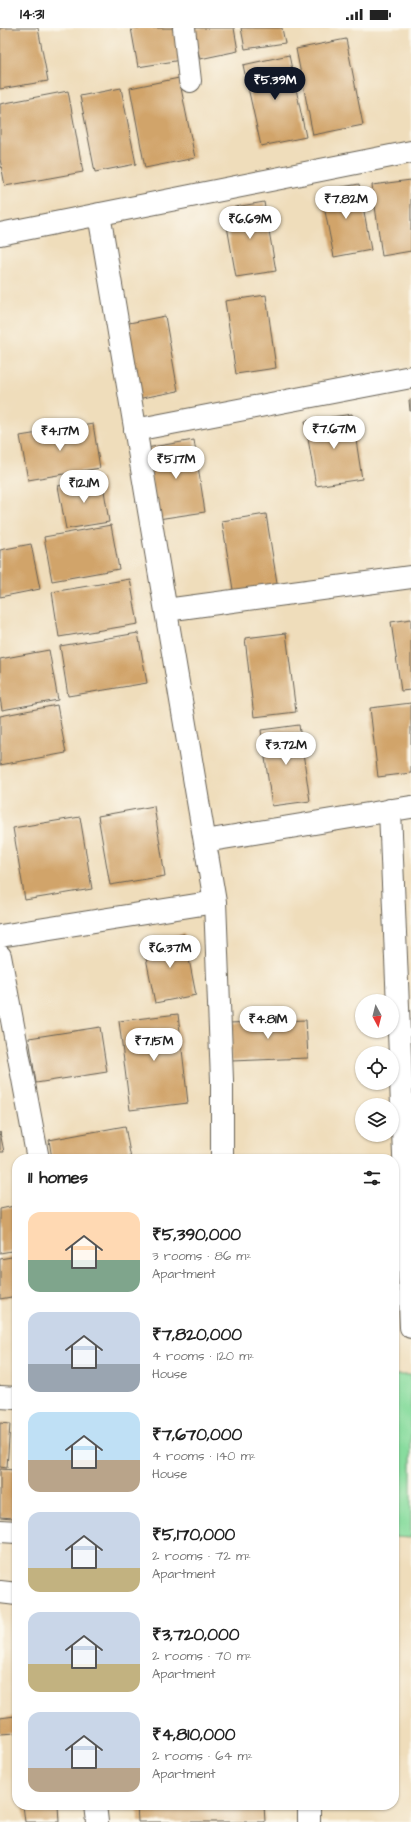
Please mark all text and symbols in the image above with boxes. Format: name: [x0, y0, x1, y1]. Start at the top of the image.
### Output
text: 14:31: [20, 4, 44, 25]
pin: ₹5.39M: [242, 67, 308, 101]
text: ₹5.39M: [253, 71, 297, 89]
pin: ₹7.82M: [313, 186, 379, 220]
text: ₹7.82M: [324, 190, 368, 208]
pin: ₹6.69M: [217, 206, 283, 240]
text: ₹6.69M: [228, 210, 272, 228]
pin: ₹7.67M: [301, 416, 367, 450]
pin: ₹4.17M: [27, 418, 93, 452]
text: ₹7.67M: [312, 420, 356, 438]
text: ₹4.17M: [41, 422, 79, 440]
pin: ₹5.17M: [143, 446, 209, 480]
text: ₹5.17M: [157, 450, 195, 468]
pin: ₹12.1M: [51, 470, 117, 504]
text: ₹12.1M: [69, 474, 99, 492]
pin: ₹3.72M: [253, 732, 319, 766]
text: ₹3.72M: [265, 736, 307, 754]
pin: ₹6.37M: [137, 935, 203, 969]
text: ₹6.37M: [149, 939, 191, 957]
north arrow: [355, 994, 399, 1038]
map controls: [355, 994, 399, 1142]
pin: ₹4.81M: [235, 1006, 301, 1040]
text: ₹4.81M: [249, 1010, 287, 1028]
pin: ₹7.15M: [121, 1028, 187, 1062]
text: ₹7.15M: [135, 1032, 173, 1050]
button: locate: [355, 1046, 399, 1090]
button: layers: [355, 1098, 399, 1142]
text: 11 homes: [28, 1166, 88, 1190]
icon: filters: [361, 1167, 383, 1189]
text: ₹5,390,000: [152, 1223, 241, 1247]
icon: home: [60, 1228, 108, 1276]
text: 3 rooms · 86 m²: [152, 1247, 251, 1265]
text: Apartment: [152, 1265, 216, 1283]
text: ₹7,820,000: [152, 1323, 242, 1347]
icon: home: [60, 1328, 108, 1376]
text: 4 rooms · 120 m²: [152, 1347, 254, 1365]
text: House: [152, 1365, 187, 1383]
text: ₹7,670,000: [152, 1423, 242, 1447]
icon: home: [60, 1428, 108, 1476]
text: 4 rooms · 140 m²: [152, 1447, 256, 1465]
text: House: [152, 1465, 187, 1483]
text: ₹5,170,000: [152, 1523, 235, 1547]
icon: home: [60, 1528, 108, 1576]
text: 2 rooms · 72 m²: [152, 1547, 251, 1565]
text: Apartment: [152, 1565, 216, 1583]
text: ₹3,720,000: [152, 1623, 240, 1647]
icon: home: [60, 1628, 108, 1676]
text: 2 rooms · 70 m²: [152, 1647, 252, 1665]
text: Apartment: [152, 1665, 216, 1683]
text: ₹4,810,000: [152, 1723, 235, 1747]
icon: home: [60, 1728, 108, 1776]
text: 2 rooms · 64 m²: [152, 1747, 253, 1765]
text: Apartment: [152, 1765, 216, 1783]

